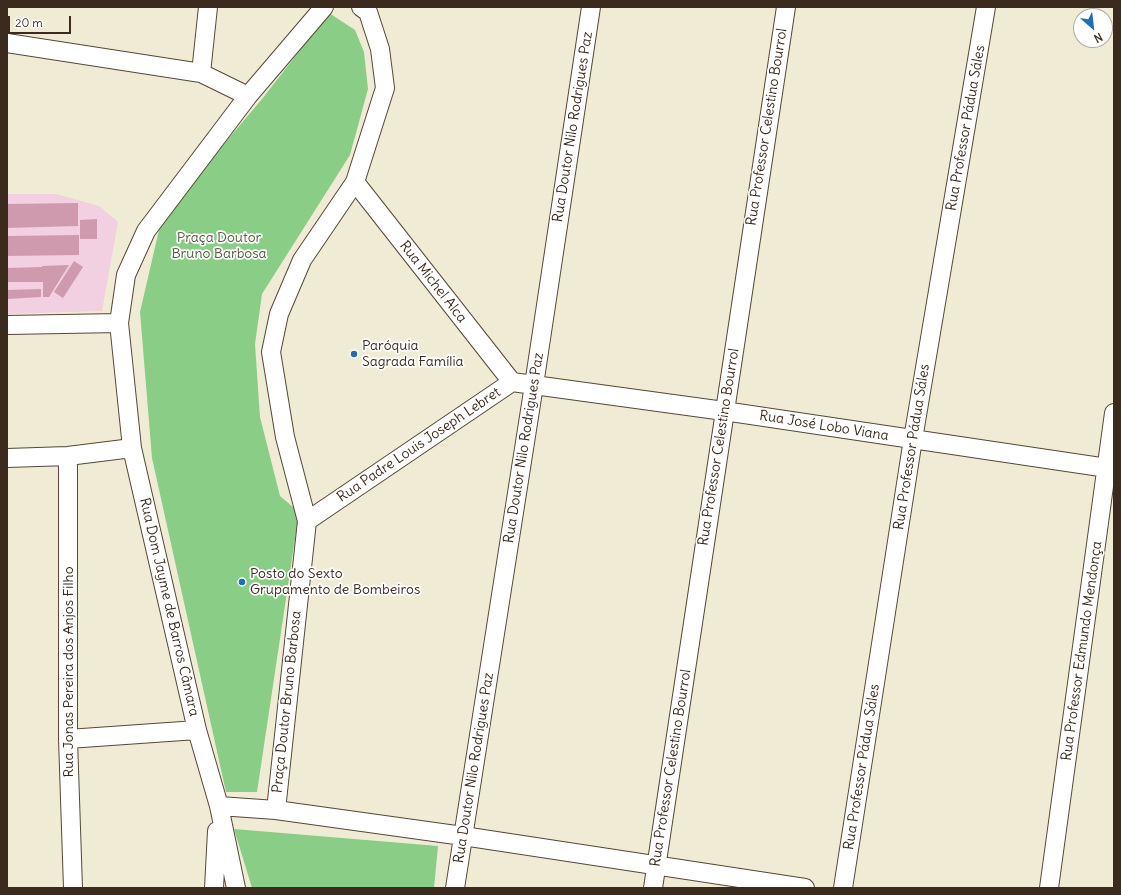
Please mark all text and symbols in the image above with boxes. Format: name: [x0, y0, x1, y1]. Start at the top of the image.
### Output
scale bar: [10, 8, 73, 34]
north arrow: [1073, 8, 1113, 48]
text: 20 m: [15, 15, 43, 30]
street label: Rua Professor Celestino Bourrol: [743, 27, 791, 227]
text: N: [1092, 30, 1105, 46]
street label: Rua Doutor Nilo Rodrigues Paz: [550, 31, 596, 223]
street label: Rua Professor Pádua Sáles: [943, 44, 989, 212]
park label: Praça Doutor Bruno Barbosa: [171, 230, 267, 262]
street label: Rua Michel Alca: [396, 238, 470, 326]
place label: Paróquia Sagrada Família: [362, 338, 464, 370]
street label: Rua Professor Celestino Bourrol: [695, 347, 743, 547]
marker: Paróquia Sagrada Família: [349, 349, 359, 359]
street label: Rua Doutor Nilo Rodrigues Paz: [501, 352, 547, 544]
street label: Rua Professor Pádua Sáles: [891, 363, 933, 531]
street label: Rua Padre Louis Joseph Lebret: [334, 384, 504, 506]
street label: Rua José Lobo Viana: [758, 407, 890, 445]
street label: Rua Dom Jayme de Barros Câmara: [136, 496, 202, 718]
street label: Rua Professor Edmundo Mendonça: [1058, 540, 1106, 762]
street label: Rua Jonas Pereira dos Anjos Filho: [61, 566, 77, 778]
place label: Posto do Sexto Grupamento de Bombeiros: [250, 566, 420, 598]
marker: Posto do Sexto Grupamento de Bombeiros: [237, 577, 247, 587]
street label: Praça Doutor Bruno Barbosa: [269, 610, 305, 794]
street label: Rua Professor Celestino Bourrol: [647, 668, 695, 868]
street label: Rua Doutor Nilo Rodrigues Paz: [451, 672, 497, 864]
street label: Rua Professor Pádua Sáles: [841, 683, 883, 851]

